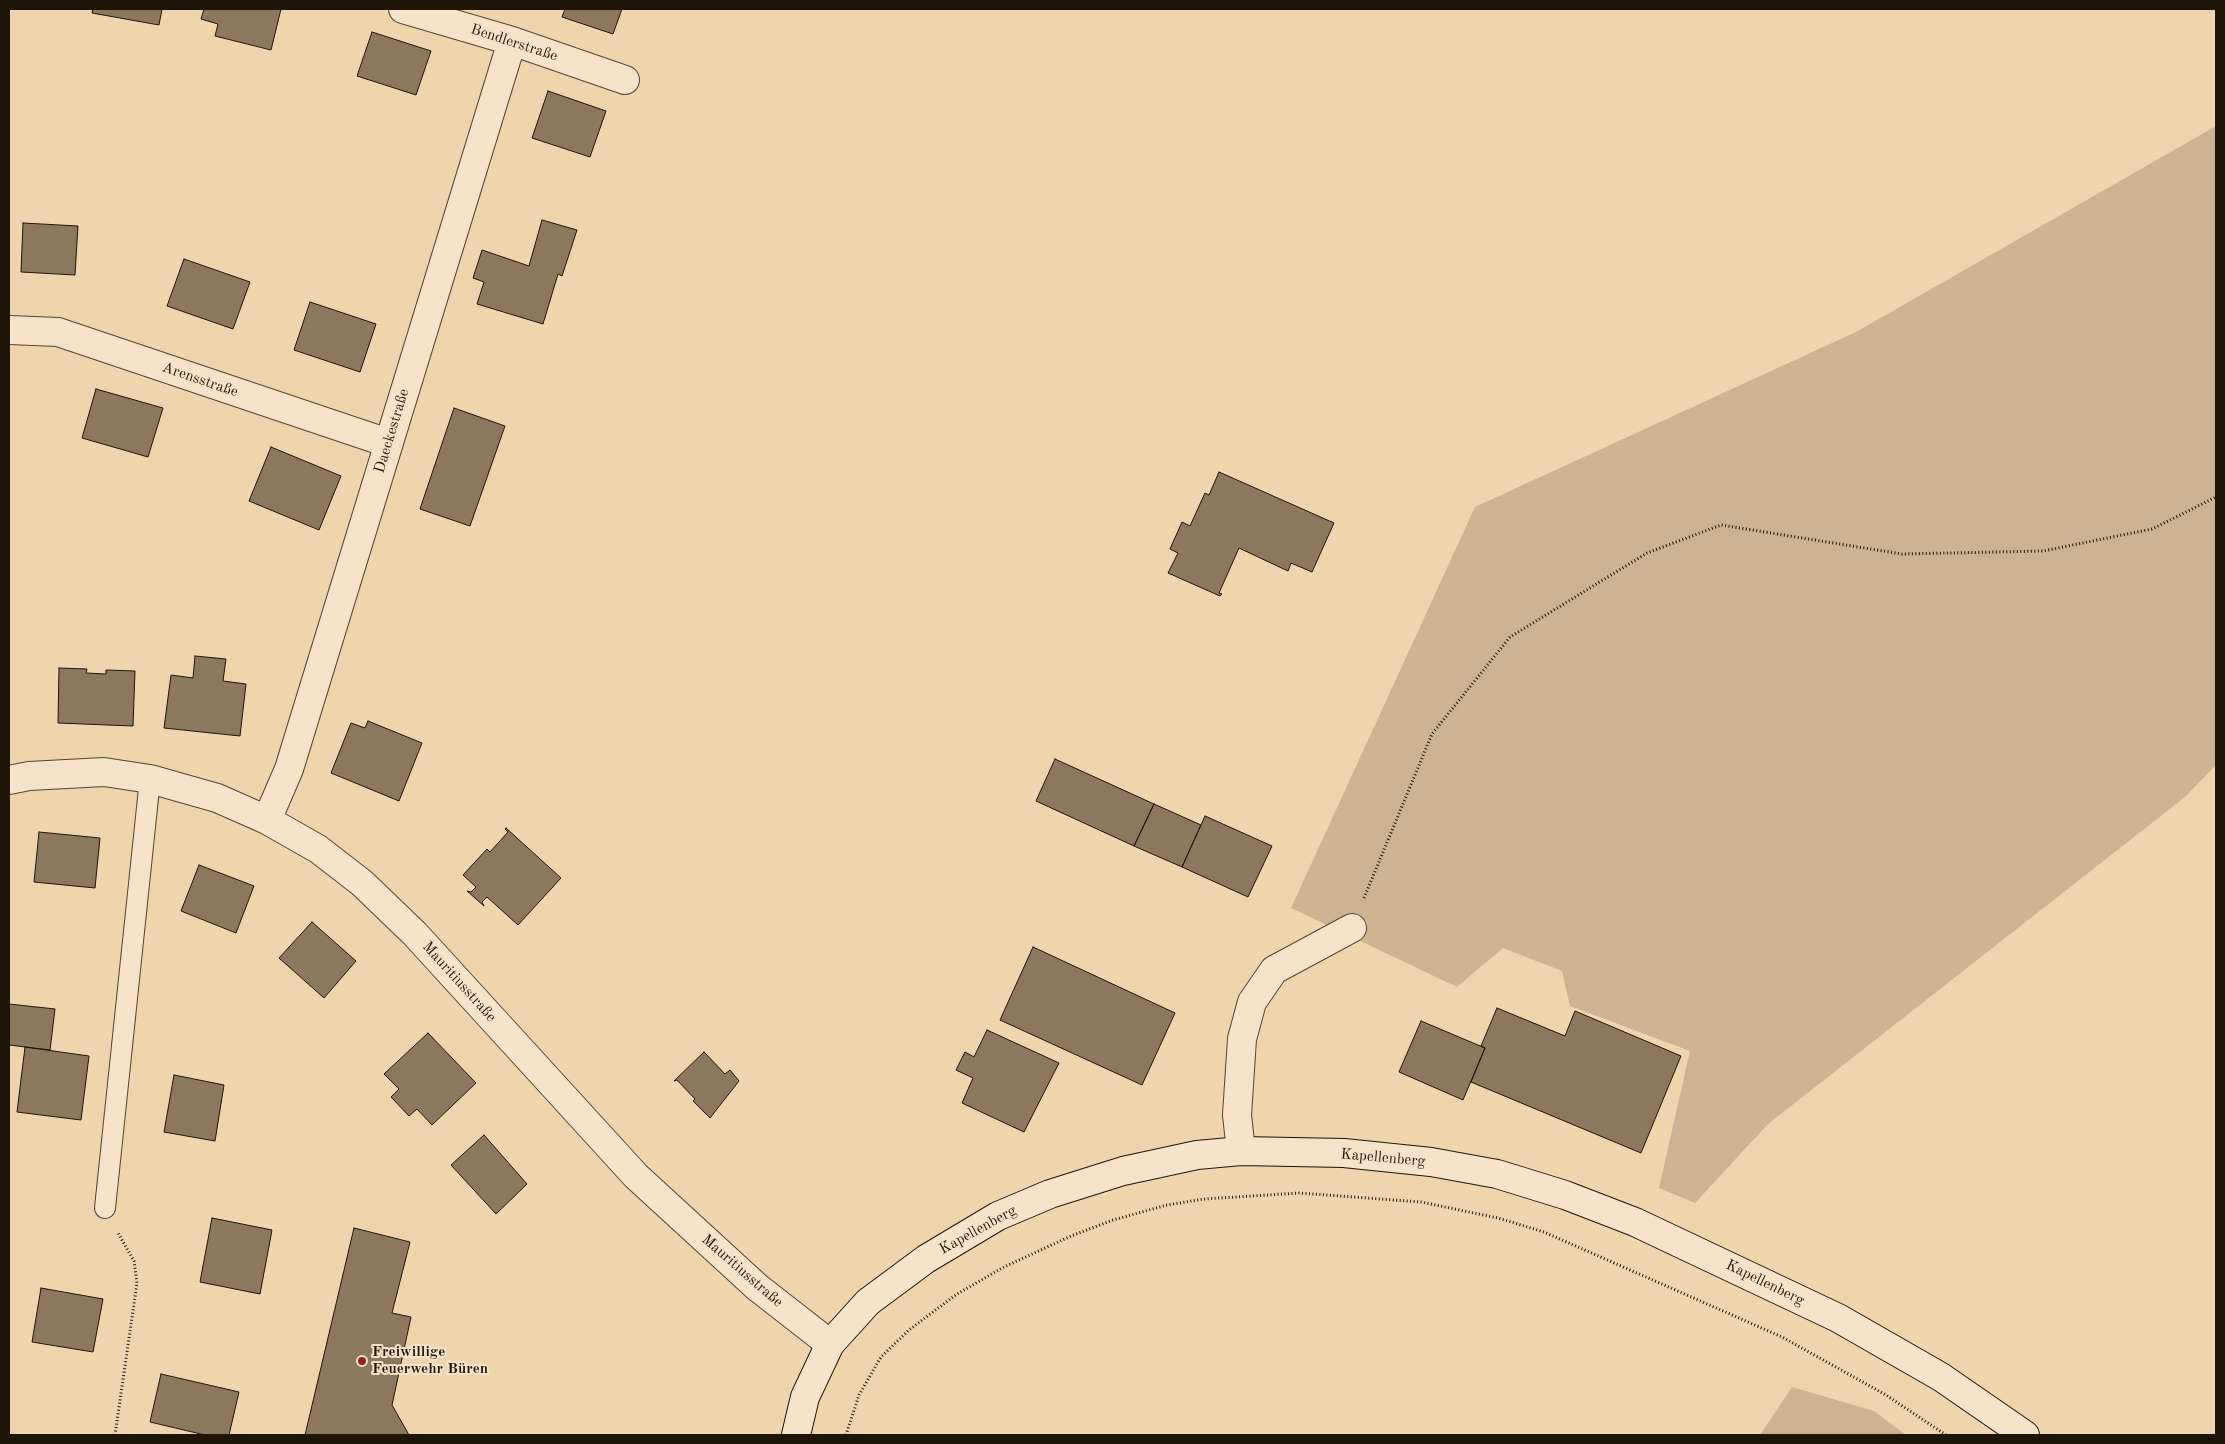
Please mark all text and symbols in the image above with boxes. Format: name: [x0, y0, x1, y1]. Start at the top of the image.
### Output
street label: Bendlerstraße: [468, 20, 560, 66]
street label: Arensstraße: [160, 359, 240, 401]
street label: Daeckestraße: [371, 387, 413, 475]
street label: Mauritiusstraße: [418, 938, 500, 1026]
street label: Kapellenberg: [1340, 1145, 1426, 1171]
street label: Kapellenberg: [936, 1201, 1020, 1259]
street label: Mauritiusstraße: [698, 1231, 786, 1311]
street label: Kapellenberg: [1723, 1256, 1807, 1310]
place label: Freiwillige Feuerwehr Büren: [372, 1343, 488, 1378]
marker: Freiwillige Feuerwehr Büren: [356, 1355, 368, 1367]

